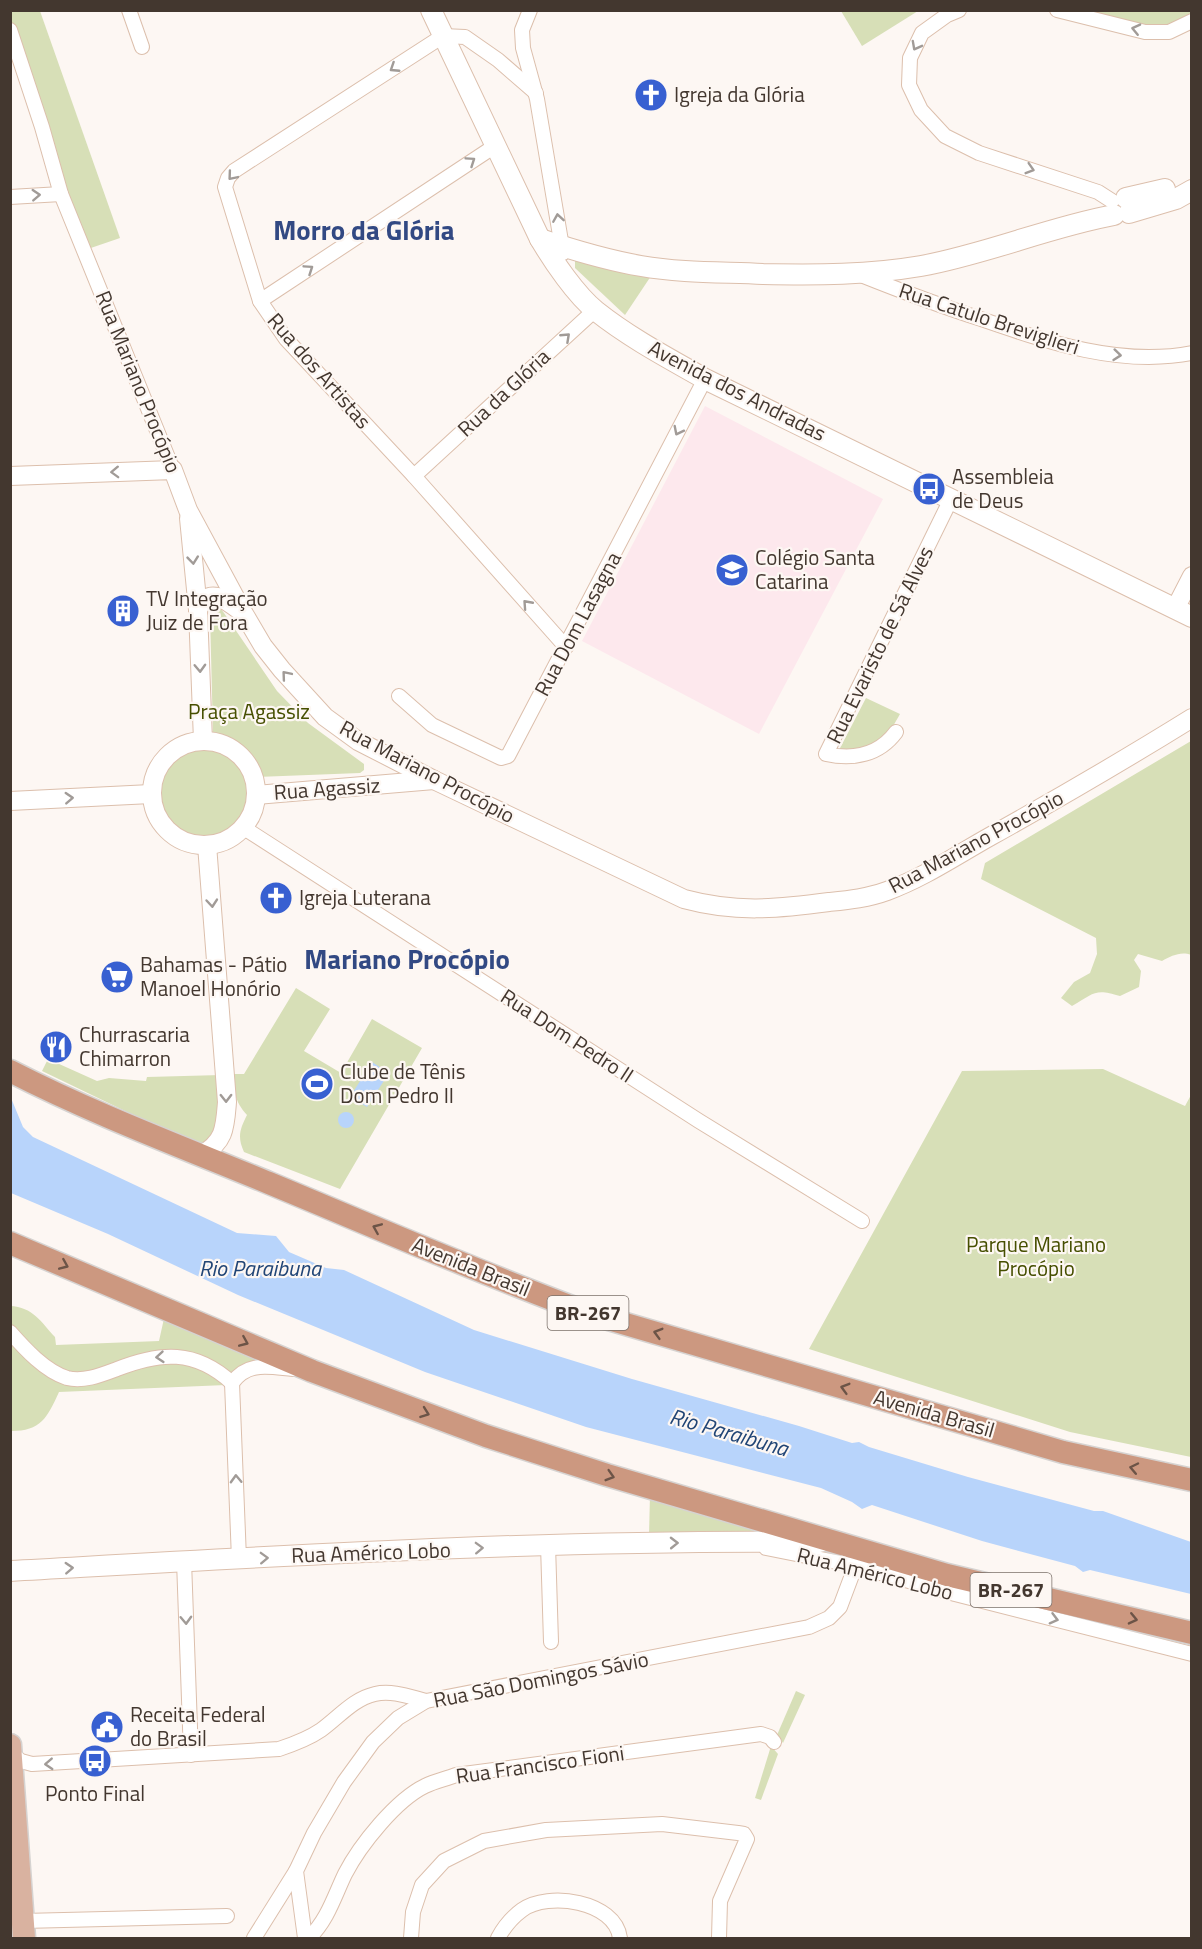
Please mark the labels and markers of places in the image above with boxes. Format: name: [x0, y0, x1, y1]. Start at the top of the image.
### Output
church icon: Igreja da Glória: [633, 77, 669, 113]
place label: Igreja da Glória: [674, 78, 805, 110]
place label: Assembleia de Deus: [952, 460, 1054, 516]
bus stop icon: Assembleia de Deus: [911, 471, 947, 507]
place label: Colégio Santa Catarina: [755, 541, 875, 597]
school or university icon: Colégio Santa Catarina: [714, 552, 750, 588]
place label: TV Integração Juiz de Fora: [146, 582, 268, 638]
building icon: TV Integração Juiz de Fora: [105, 593, 141, 629]
church icon: Igreja Luterana: [258, 880, 294, 916]
place label: Igreja Luterana: [299, 881, 431, 913]
place label: Bahamas - Pátio Manoel Honório: [140, 948, 287, 1004]
supermarket icon: Bahamas - Pátio Manoel Honório: [99, 959, 135, 995]
place label: Churrascaria Chimarron: [79, 1018, 190, 1074]
restaurant icon: Churrascaria Chimarron: [38, 1029, 74, 1065]
place label: Clube de Tênis Dom Pedro II: [340, 1055, 465, 1111]
sports icon: Clube de Tênis Dom Pedro II: [299, 1066, 335, 1102]
place label: Receita Federal do Brasil: [130, 1698, 266, 1754]
public building icon: Receita Federal do Brasil: [89, 1709, 125, 1745]
bus stop icon: Ponto Final: [77, 1743, 113, 1779]
place label: Ponto Final: [45, 1777, 145, 1809]

